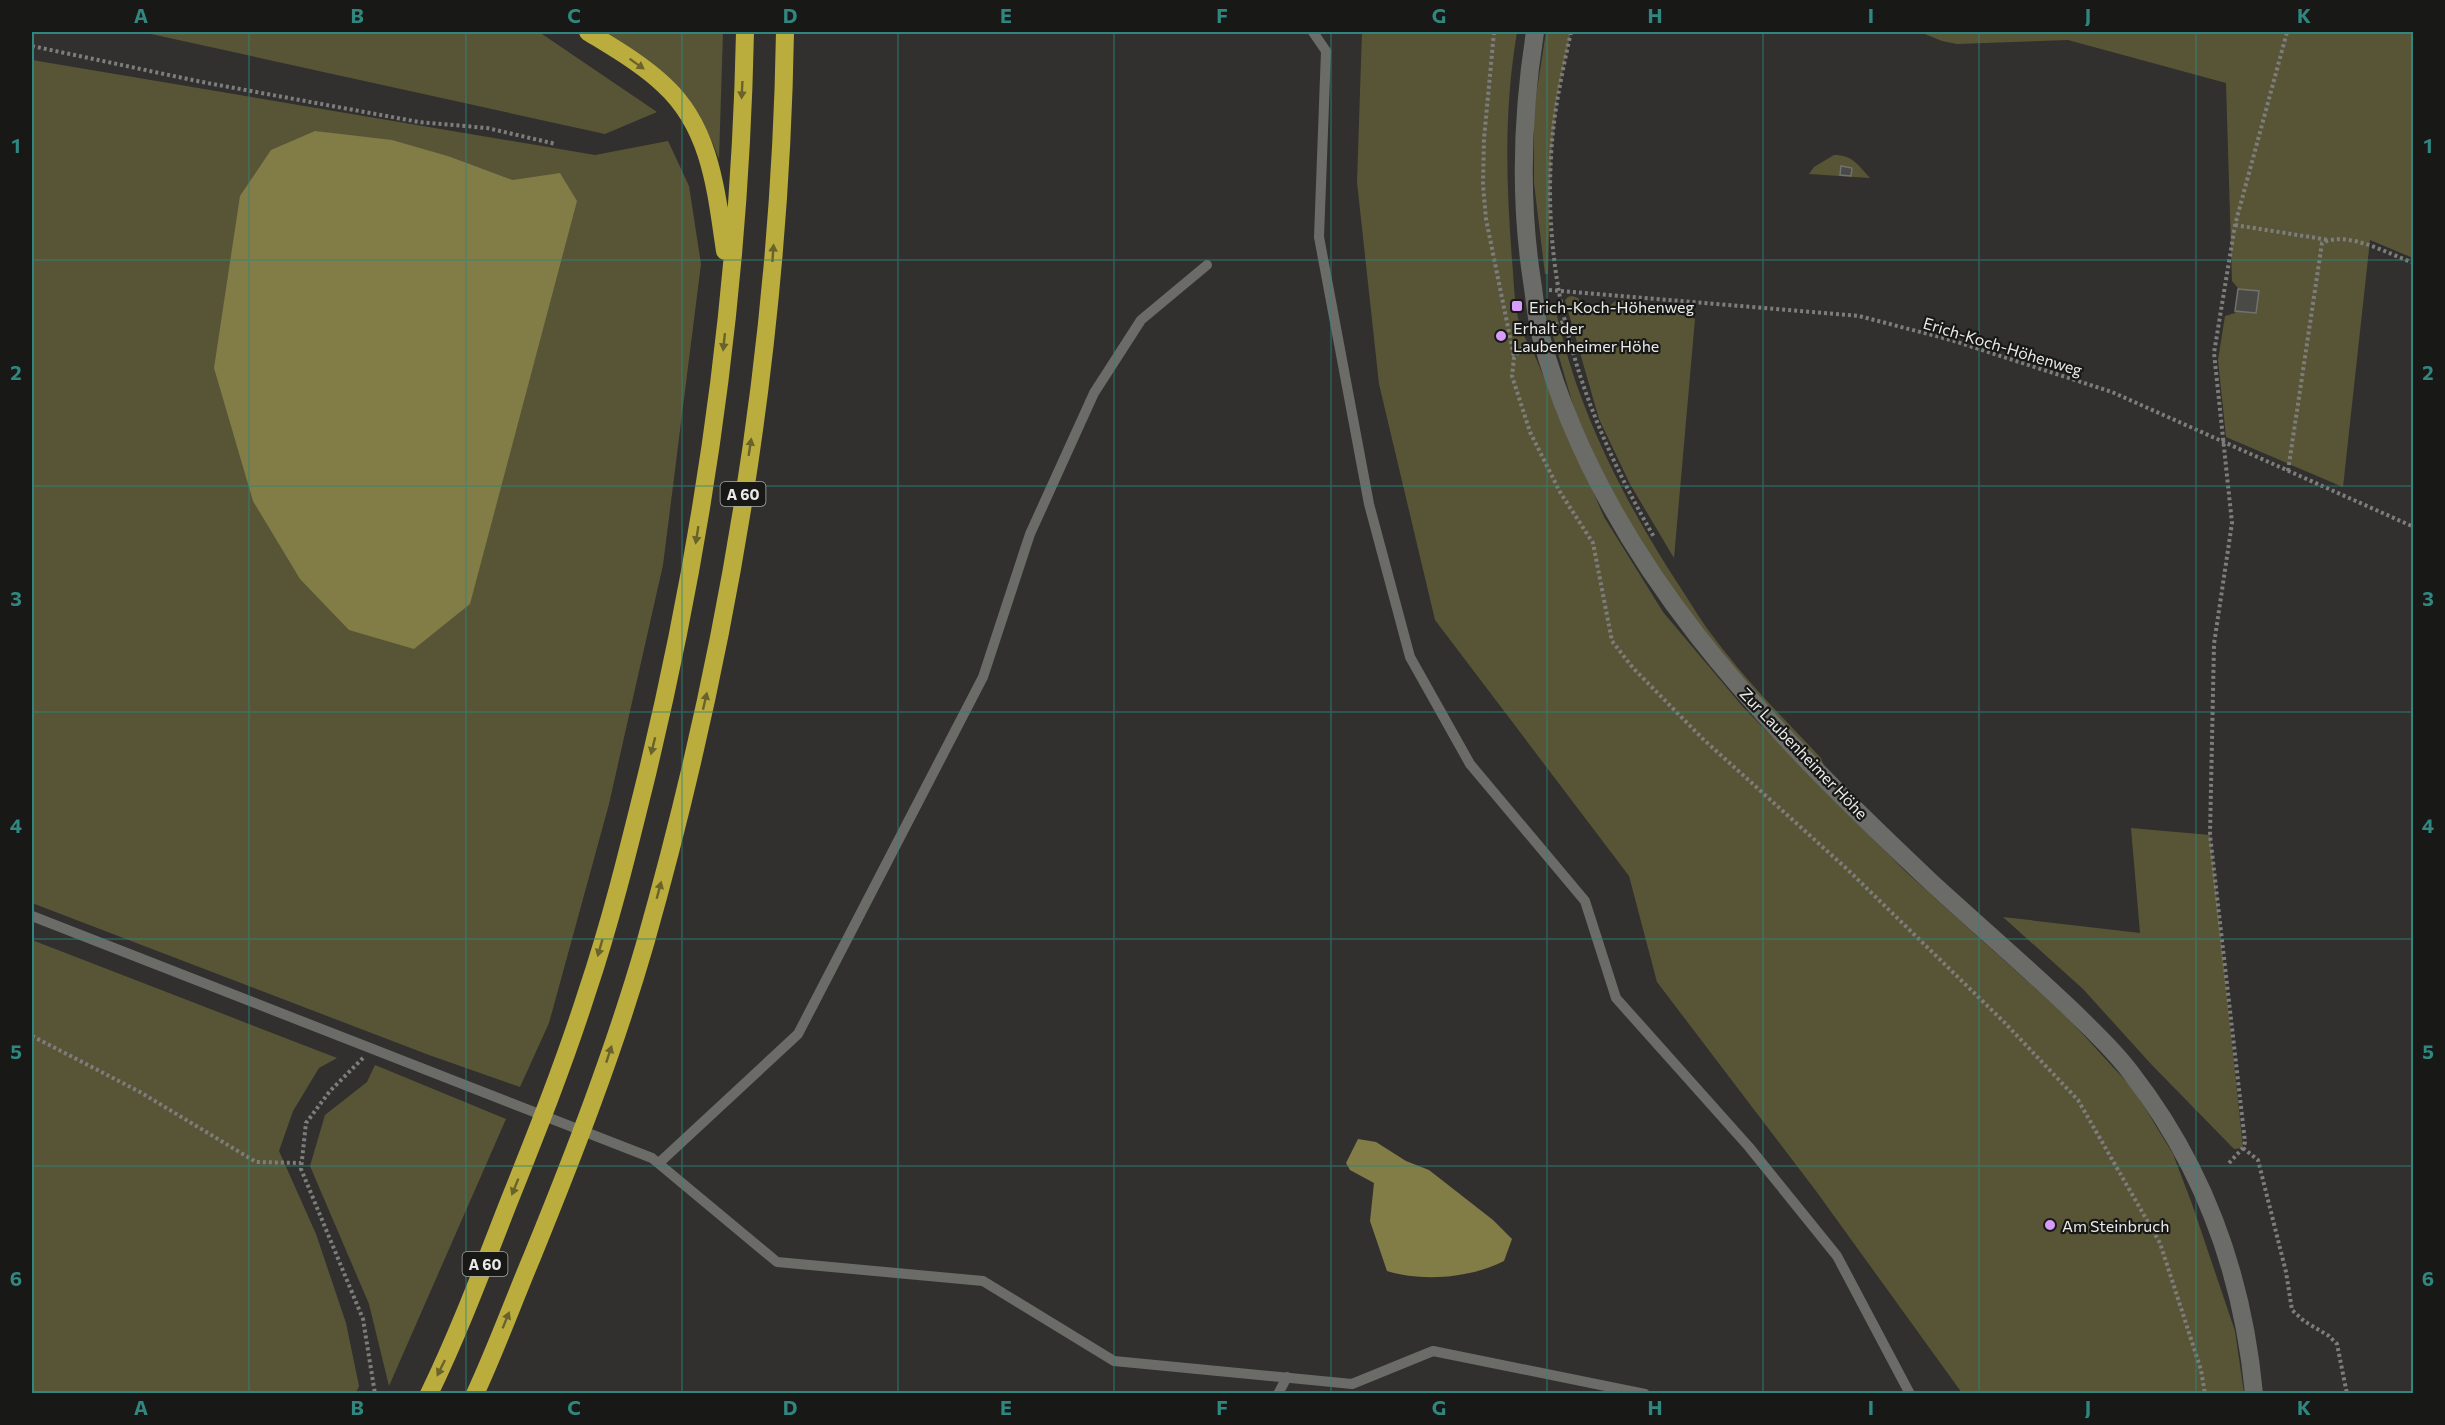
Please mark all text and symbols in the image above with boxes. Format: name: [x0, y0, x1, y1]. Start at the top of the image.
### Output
text: A: [134, 3, 148, 27]
text: B: [350, 3, 364, 27]
text: C: [567, 3, 581, 27]
text: D: [783, 3, 797, 27]
text: E: [1000, 3, 1012, 27]
text: F: [1216, 3, 1228, 27]
text: G: [1432, 3, 1446, 27]
text: H: [1648, 3, 1663, 27]
text: I: [1868, 3, 1874, 27]
text: J: [2085, 3, 2091, 27]
text: K: [2297, 3, 2311, 27]
one-way arrow: [629, 58, 645, 69]
one-way arrow: [738, 80, 747, 99]
text: 1: [11, 133, 21, 157]
text: 1: [2423, 133, 2433, 157]
one-way arrow: [768, 244, 778, 263]
place label: Erich-Koch-Höhenweg: [1529, 297, 1695, 316]
marker: Erich-Koch-Höhenweg: [1510, 299, 1524, 313]
street label: Erich-Koch-Höhenweg: [1921, 313, 2085, 379]
place label: Erhalt der Laubenheimer Höhe: [1513, 318, 1659, 355]
marker: Erhalt der Laubenheimer Höhe: [1494, 329, 1508, 343]
one-way arrow: [719, 332, 729, 351]
text: 2: [10, 360, 22, 384]
text: 2: [2422, 360, 2434, 384]
one-way arrow: [746, 437, 755, 456]
road number: A 60: [720, 482, 766, 506]
one-way arrow: [693, 526, 702, 545]
text: 3: [10, 586, 22, 610]
text: 3: [2422, 586, 2434, 610]
street label: Zur Laubenheimer Höhe: [1736, 683, 1872, 823]
one-way arrow: [701, 691, 710, 710]
one-way arrow: [648, 737, 658, 756]
text: 4: [10, 813, 22, 837]
text: 4: [2422, 813, 2434, 837]
one-way arrow: [655, 881, 664, 899]
one-way arrow: [595, 939, 604, 957]
text: 5: [10, 1039, 22, 1063]
text: 5: [2422, 1039, 2434, 1063]
one-way arrow: [605, 1045, 614, 1063]
one-way arrow: [510, 1179, 520, 1197]
place label: Am Steinbruch: [2062, 1216, 2169, 1235]
marker: Am Steinbruch: [2043, 1218, 2057, 1232]
road number: A 60: [462, 1252, 508, 1276]
text: 6: [10, 1266, 22, 1290]
text: 6: [2422, 1266, 2434, 1290]
one-way arrow: [501, 1311, 511, 1329]
one-way arrow: [437, 1359, 446, 1376]
text: A: [134, 1395, 148, 1419]
text: B: [350, 1395, 364, 1419]
text: C: [567, 1395, 581, 1419]
text: D: [783, 1395, 797, 1419]
text: E: [1000, 1395, 1012, 1419]
text: F: [1216, 1395, 1228, 1419]
text: G: [1432, 1395, 1446, 1419]
text: H: [1648, 1395, 1663, 1419]
text: I: [1868, 1395, 1874, 1419]
text: J: [2085, 1395, 2091, 1419]
text: K: [2297, 1395, 2311, 1419]

